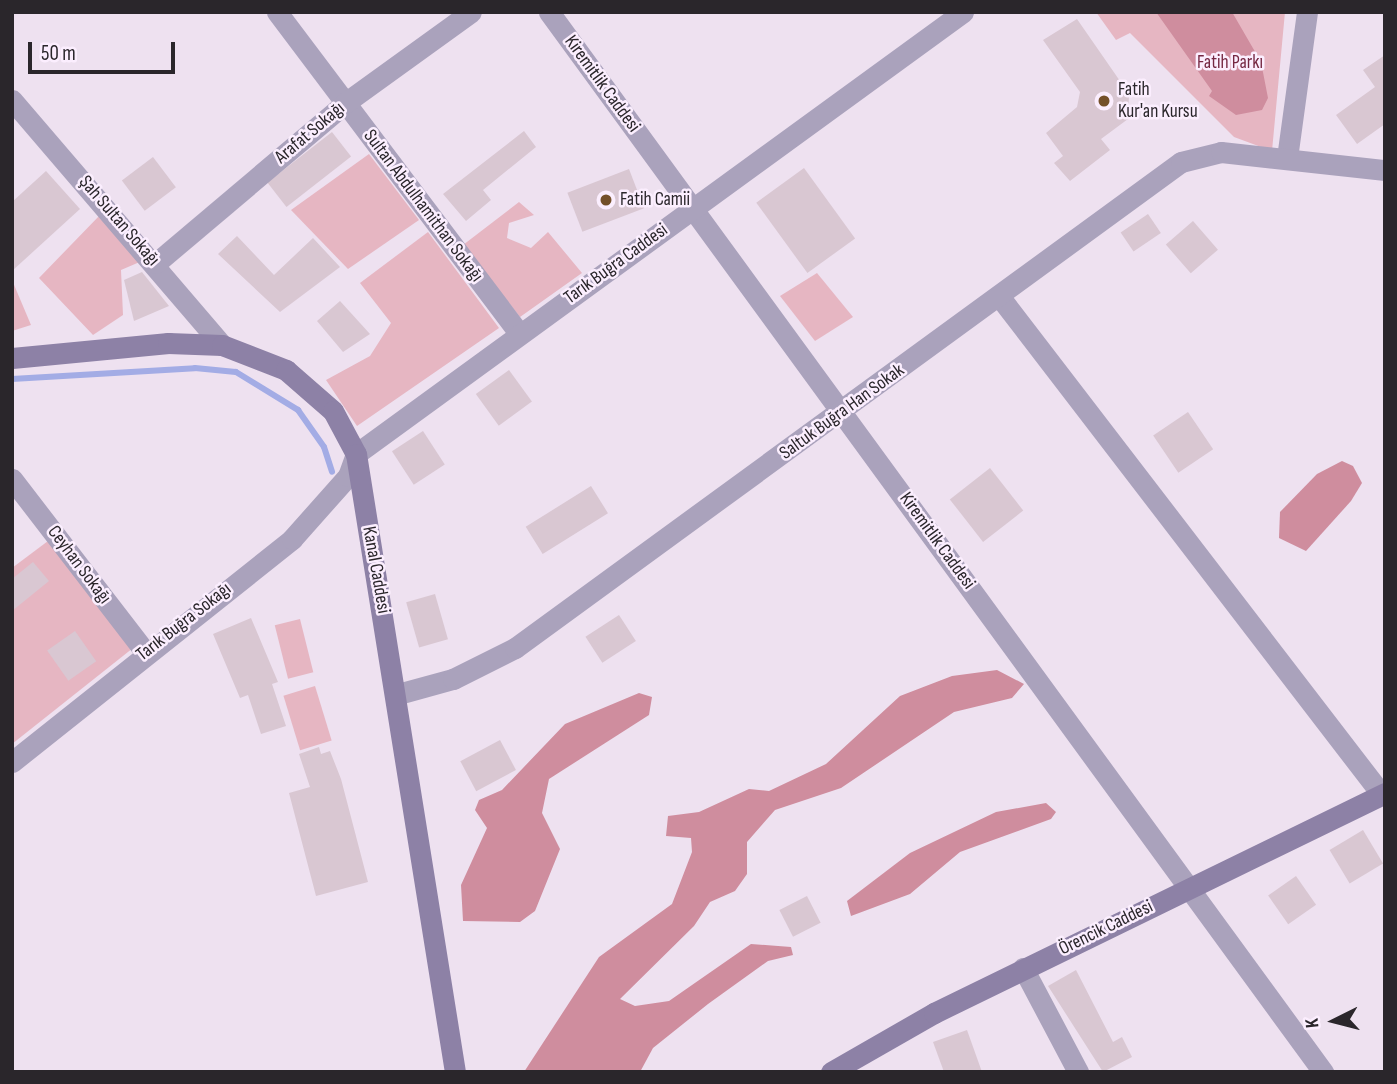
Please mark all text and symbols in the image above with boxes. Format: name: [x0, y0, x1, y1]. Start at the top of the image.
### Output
scale bar: [32, 28, 178, 72]
street label: Kiremitlik Caddesi: [559, 31, 645, 137]
text: 50 m: [41, 41, 76, 66]
park label: Fatih Parkı: [1197, 52, 1263, 74]
place label: Fatih Kur'an Kursu: [1118, 79, 1198, 123]
marker: Fatih Kur'an Kursu: [1096, 93, 1112, 109]
street label: Arafat Sokağı: [270, 97, 350, 169]
street label: Sultan Abdulhamithan Sokağı: [358, 125, 488, 287]
street label: Şah Sultan Sokağı: [74, 171, 164, 271]
place label: Fatih Camii: [620, 189, 690, 211]
marker: Fatih Camii: [598, 192, 614, 208]
street label: Tarık Buğra Caddesi: [560, 219, 672, 309]
street label: Saltuk Buğra Han Sokak: [775, 359, 909, 465]
street label: Kiremitlik Caddesi: [894, 488, 980, 594]
street label: Ceyhan Sokağı: [42, 521, 116, 609]
street label: Kanal Caddesi: [357, 525, 395, 615]
street label: Tarık Buğra Sokağı: [132, 578, 236, 666]
street label: Örencik Caddesi: [1055, 895, 1157, 961]
north arrow: [1299, 986, 1369, 1056]
text: K: [1301, 1017, 1325, 1029]

